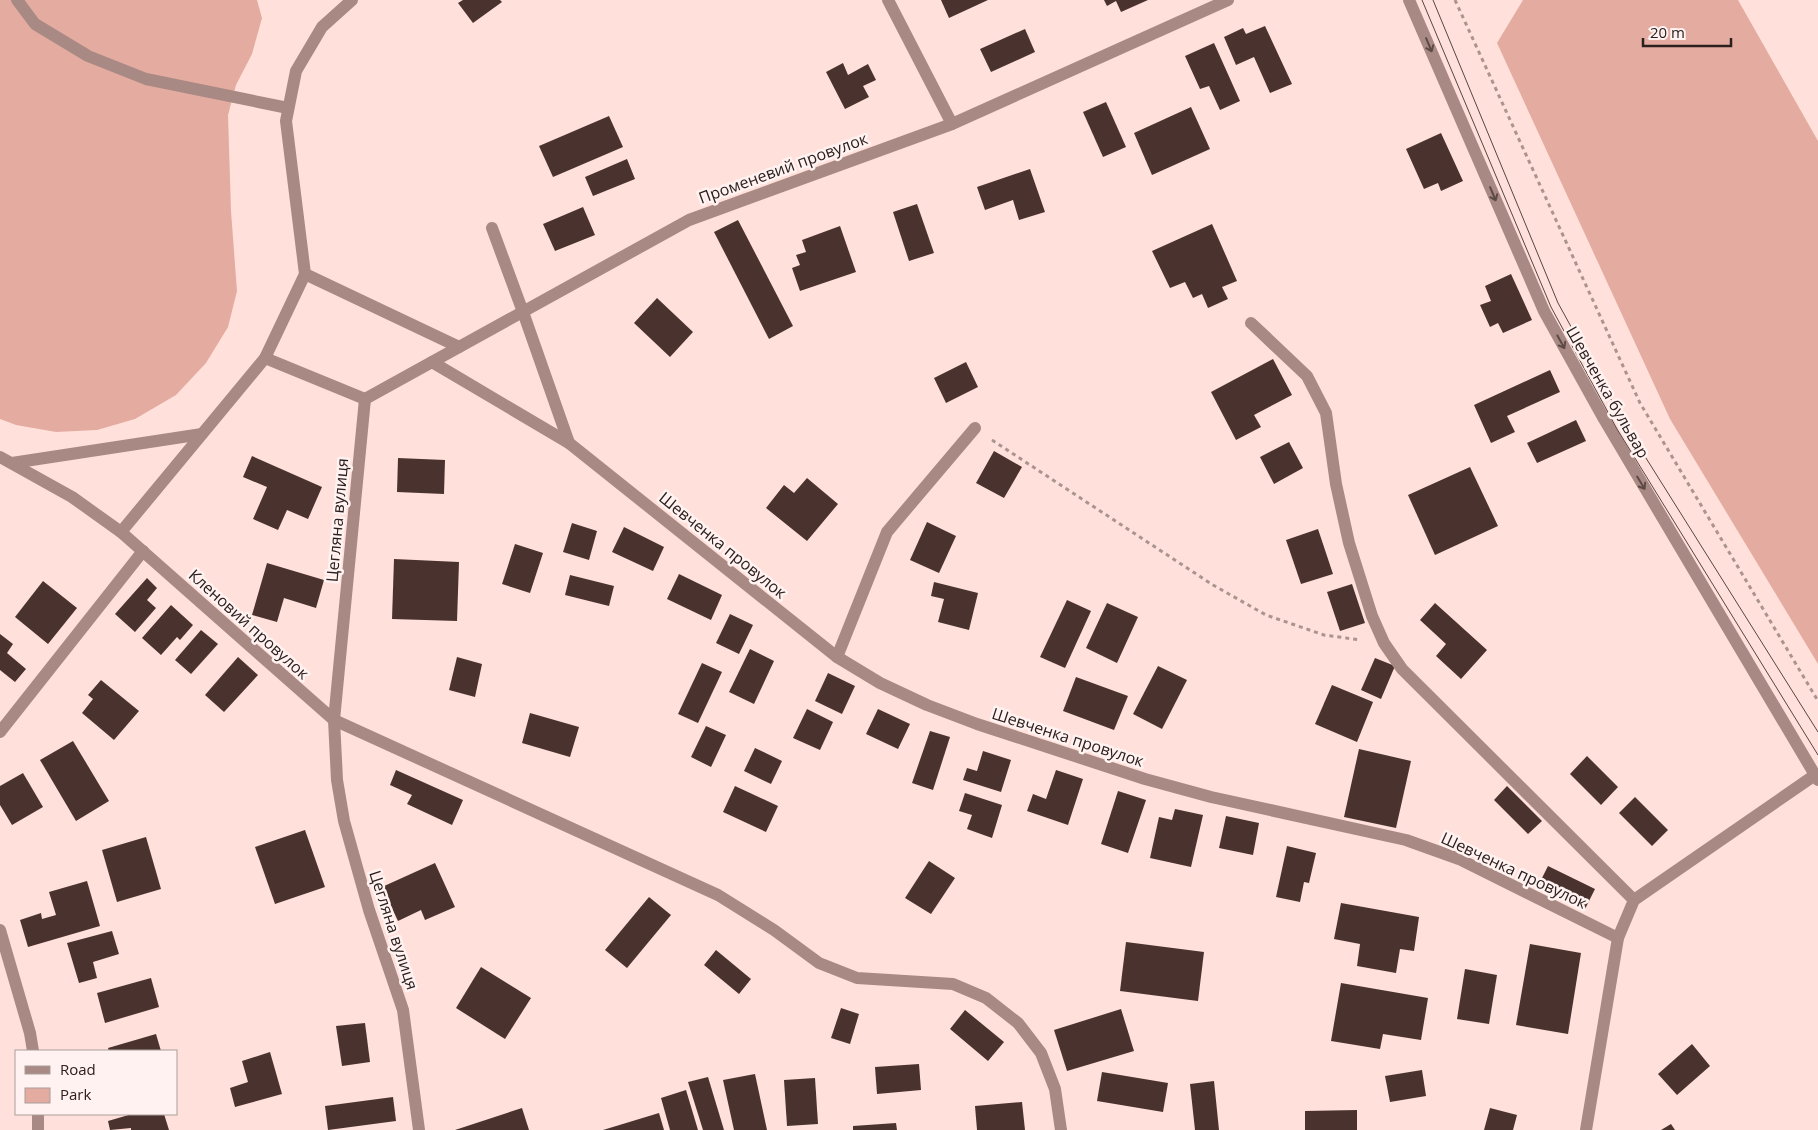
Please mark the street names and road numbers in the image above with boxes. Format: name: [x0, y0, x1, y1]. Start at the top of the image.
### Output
street label: Променевий провулок: [696, 127, 871, 209]
street label: Шевченка бульвар: [1561, 322, 1655, 462]
street label: Цегляна вулиця: [321, 457, 353, 583]
street label: Шевченка провулок: [655, 487, 792, 604]
street label: Кленовий провулок: [184, 564, 314, 684]
street label: Шевченка провулок: [989, 702, 1147, 772]
street label: Шевченка провулок: [1438, 827, 1591, 914]
street label: Цегляна вулиця: [364, 868, 424, 992]

